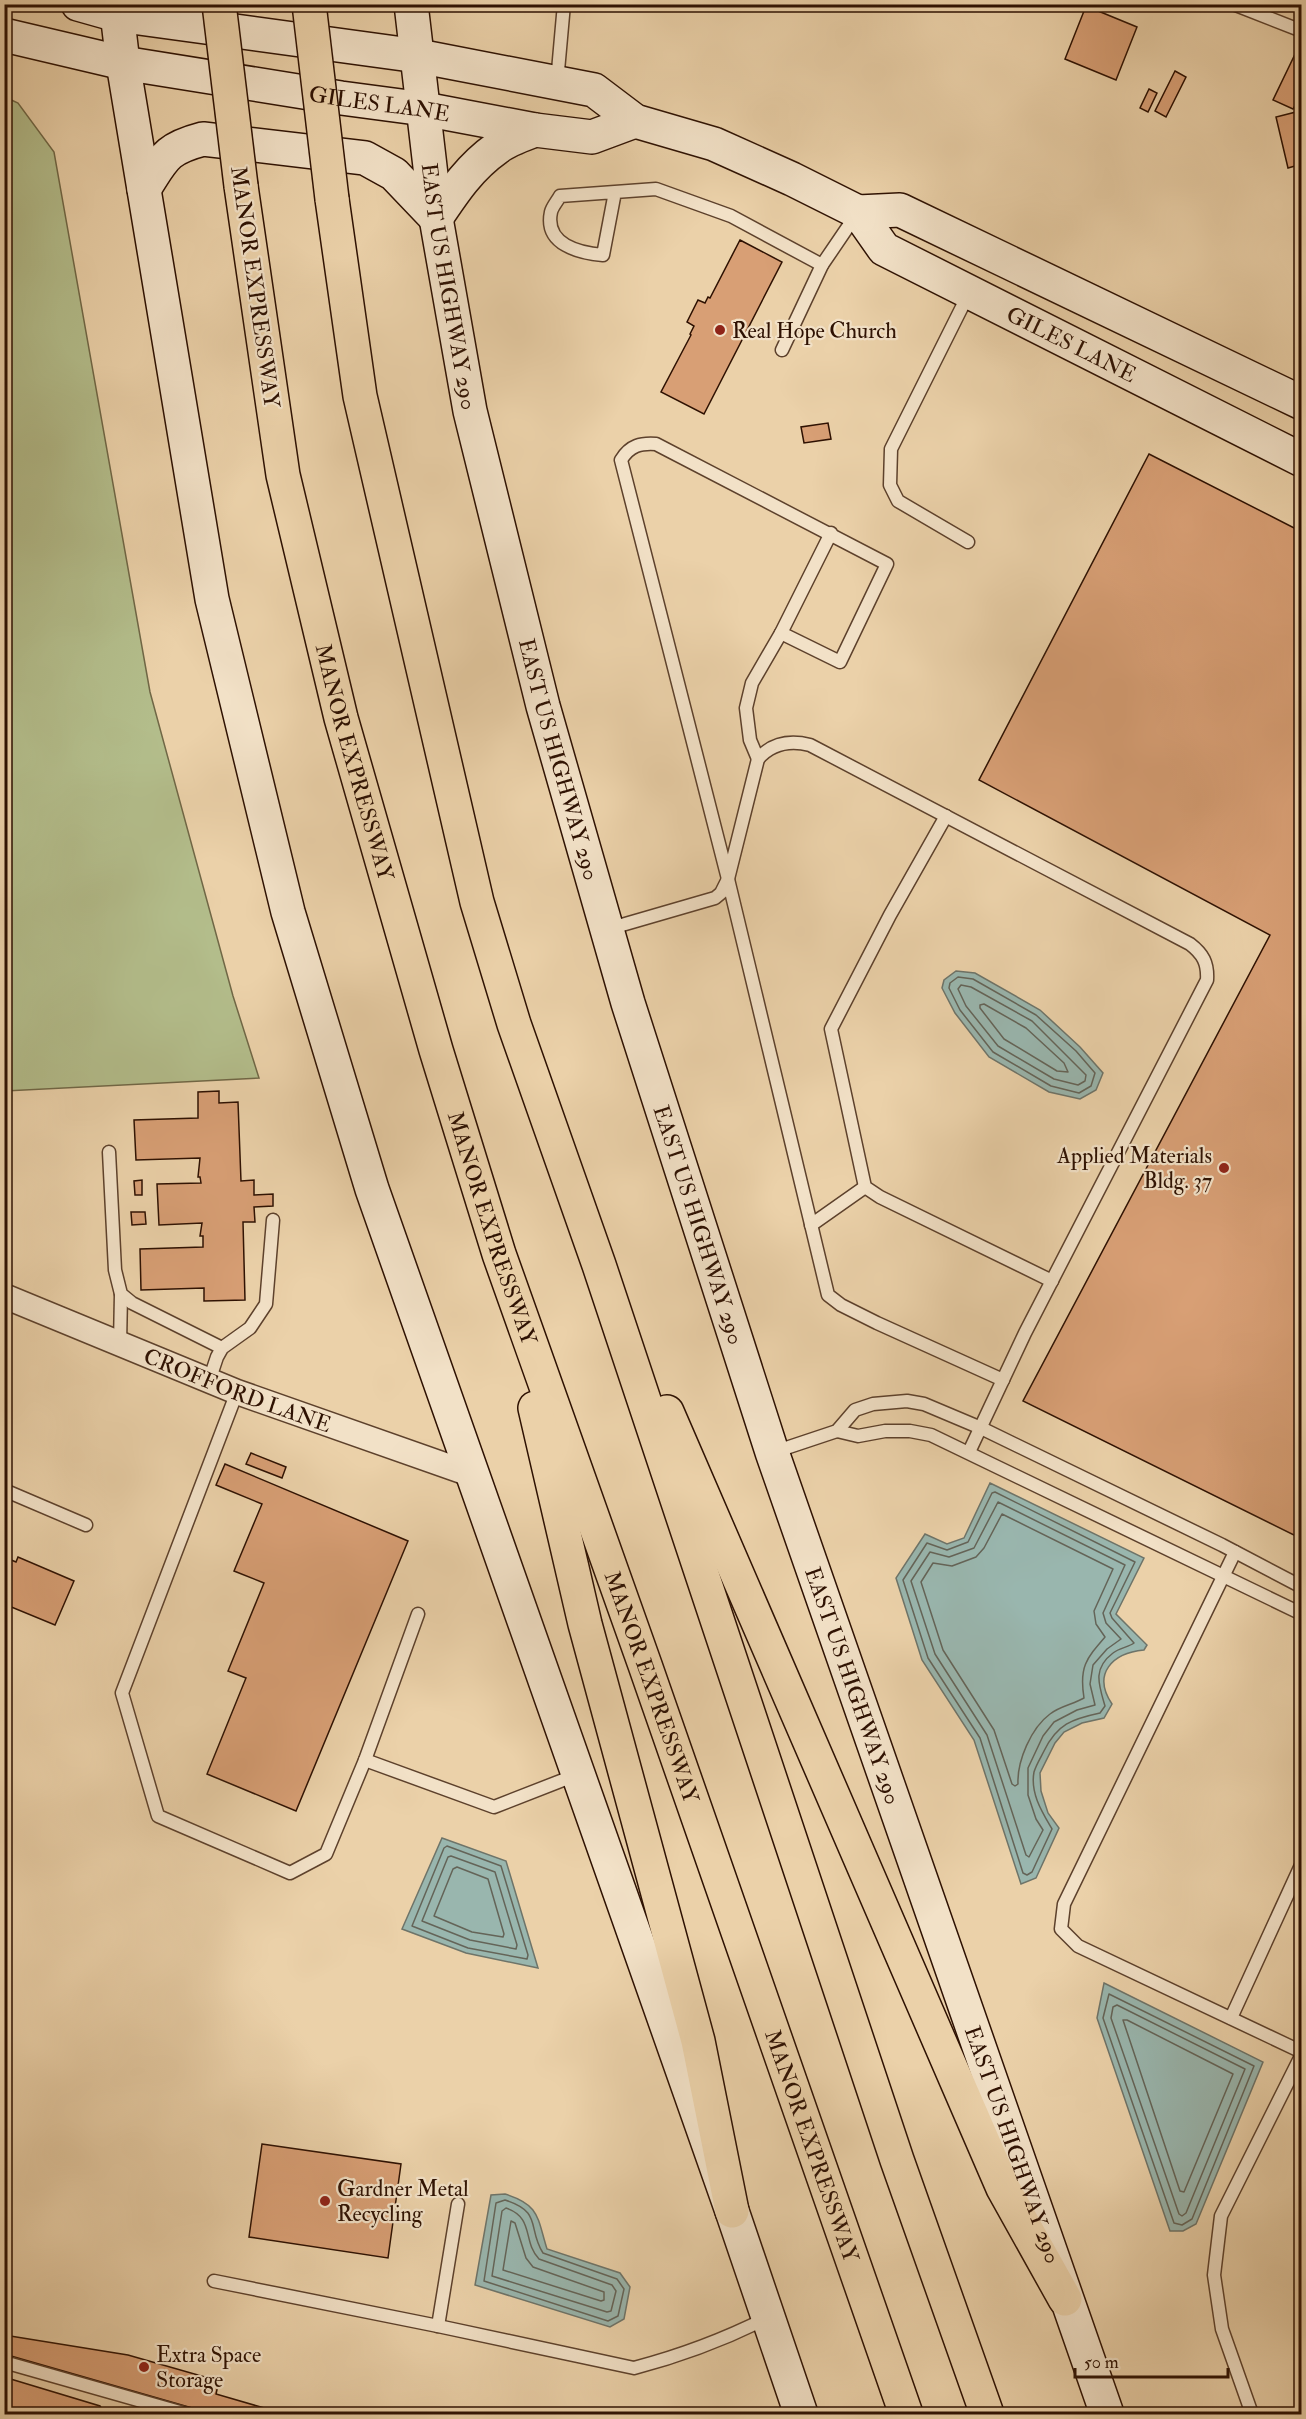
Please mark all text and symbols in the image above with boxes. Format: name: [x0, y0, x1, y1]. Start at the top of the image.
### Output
street label: GILES LANE: [307, 80, 452, 129]
street label: EAST US HIGHWAY 290: [415, 162, 483, 412]
street label: MANOR EXPRESSWAY: [224, 164, 286, 411]
street label: GILES LANE: [1002, 300, 1141, 389]
place label: Real Hope Church: [732, 317, 897, 346]
marker: Real Hope Church: [713, 323, 727, 337]
street label: EAST US HIGHWAY 290: [512, 636, 605, 884]
street label: MANOR EXPRESSWAY: [309, 641, 400, 885]
street label: EAST US HIGHWAY 290: [647, 1102, 750, 1348]
street label: MANOR EXPRESSWAY: [441, 1108, 543, 1350]
place label: Applied Materials Bldg. 37: [1056, 1142, 1212, 1195]
marker: Applied Materials Bldg. 37: [1217, 1161, 1231, 1175]
street label: CROFFORD LANE: [139, 1342, 335, 1439]
street label: EAST US HIGHWAY 290: [798, 1563, 907, 1808]
street label: MANOR EXPRESSWAY: [598, 1567, 705, 1808]
street label: EAST US HIGHWAY 290: [958, 2022, 1066, 2267]
street label: MANOR EXPRESSWAY: [758, 2026, 865, 2267]
place label: Gardner Metal Recycling: [337, 2175, 469, 2228]
marker: Gardner Metal Recycling: [318, 2194, 332, 2208]
place label: Extra Space Storage: [156, 2341, 261, 2394]
scale bar: [1075, 2341, 1228, 2379]
text: 50 m: [1084, 2351, 1119, 2374]
marker: Extra Space Storage: [137, 2360, 151, 2374]

